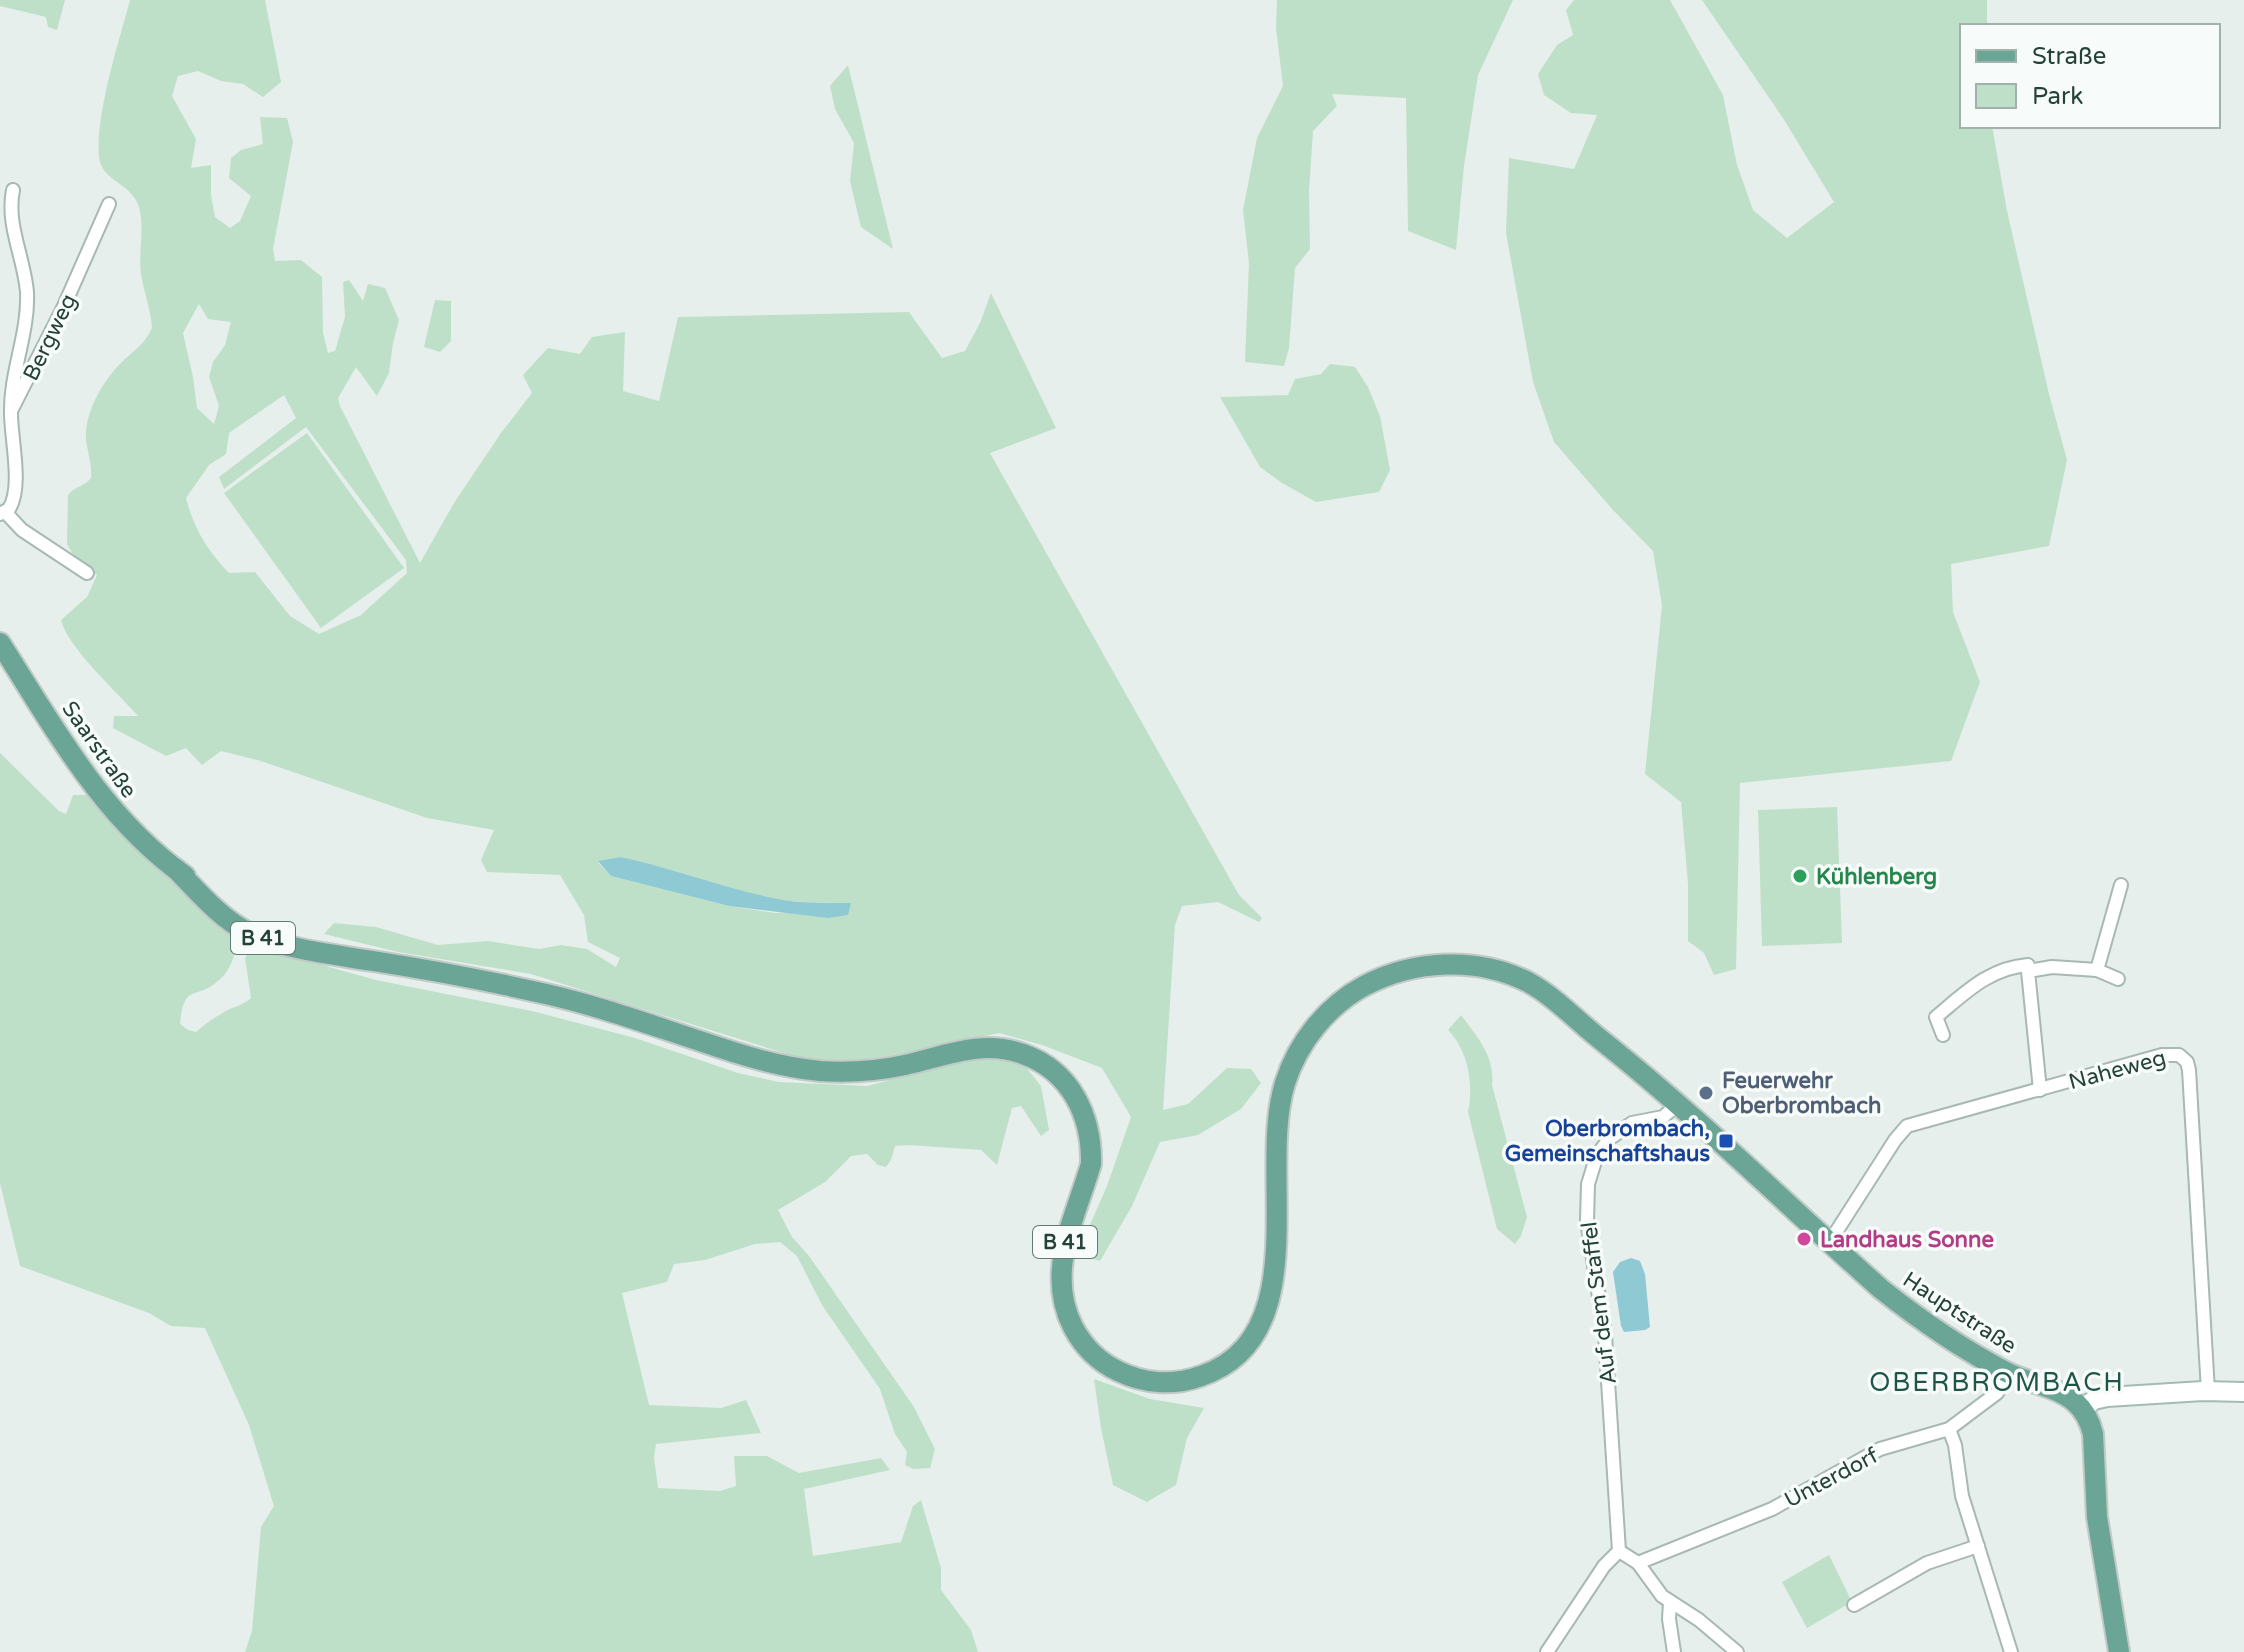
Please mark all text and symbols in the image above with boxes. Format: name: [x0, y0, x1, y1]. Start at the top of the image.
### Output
legend: [1960, 24, 2220, 128]
text: Straße: [2032, 42, 2106, 71]
text: Park: [2032, 82, 2083, 111]
street label: Bergweg: [18, 290, 82, 385]
street label: Saarstraße: [56, 696, 142, 803]
place label: Kühlenberg: [1816, 864, 1937, 890]
marker: Kühlenberg: [1791, 867, 1809, 885]
road number: B 41: [231, 922, 295, 954]
street label: Naheweg: [2066, 1045, 2169, 1095]
place label: Feuerwehr Oberbrombach: [1722, 1068, 1881, 1119]
marker: Feuerwehr Oberbrombach: [1697, 1084, 1715, 1102]
place label: Oberbrombach, Gemeinschaftshaus: [1505, 1116, 1710, 1167]
marker: Oberbrombach, Gemeinschaftshaus: [1717, 1132, 1735, 1150]
street label: Auf dem Staffel: [1576, 1220, 1622, 1386]
road number: B 41: [1033, 1226, 1097, 1258]
place label: Landhaus Sonne: [1820, 1227, 1994, 1253]
marker: Landhaus Sonne: [1795, 1230, 1813, 1248]
street label: Hauptstraße: [1898, 1267, 2021, 1359]
district label: OBERBROMBACH: [1869, 1367, 2125, 1398]
street label: Unterdorf: [1780, 1442, 1883, 1513]

